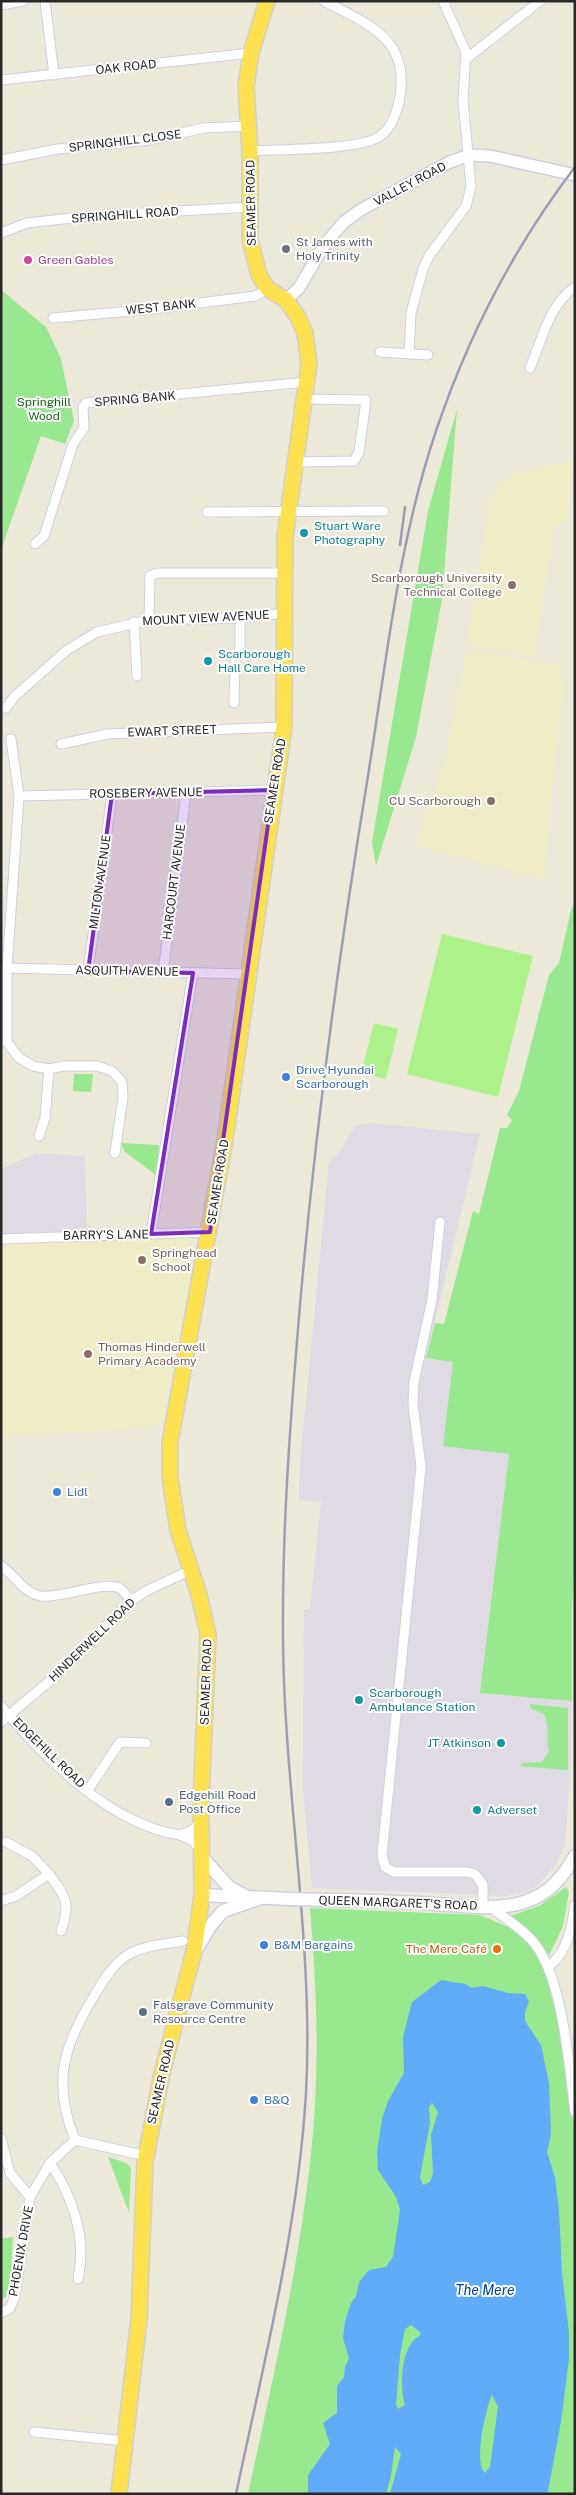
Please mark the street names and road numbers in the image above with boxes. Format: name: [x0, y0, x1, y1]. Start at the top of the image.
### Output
street label: OAK ROAD: [95, 57, 157, 77]
street label: SPRINGHILL CLOSE: [68, 127, 182, 155]
street label: VALLEY ROAD: [371, 159, 449, 209]
street label: SEAMER ROAD: [243, 160, 259, 246]
street label: SPRINGHILL ROAD: [71, 204, 179, 226]
street label: WEST BANK: [125, 296, 197, 318]
street label: SPRING BANK: [94, 388, 176, 410]
street label: MOUNT VIEW AVENUE: [142, 608, 270, 628]
street label: EWART STREET: [127, 722, 217, 740]
street label: SEAMER ROAD: [261, 737, 289, 825]
street label: ROSEBERY AVENUE: [89, 785, 203, 801]
street label: HARCOURT AVENUE: [160, 823, 188, 941]
street label: MILTON AVENUE: [86, 834, 114, 930]
street label: ASQUITH AVENUE: [75, 963, 179, 979]
street label: SEAMER ROAD: [204, 1138, 232, 1226]
street label: BARRY'S LANE: [63, 1227, 149, 1243]
street label: HINDERWELL ROAD: [46, 1595, 138, 1685]
street label: SEAMER ROAD: [197, 1639, 215, 1725]
street label: EDGEHILL ROAD: [10, 1715, 88, 1791]
street label: QUEEN MARGARET'S ROAD: [318, 1893, 478, 1913]
street label: SEAMER ROAD: [144, 2038, 178, 2126]
street label: PHOENIX DRIVE: [6, 2204, 36, 2298]

